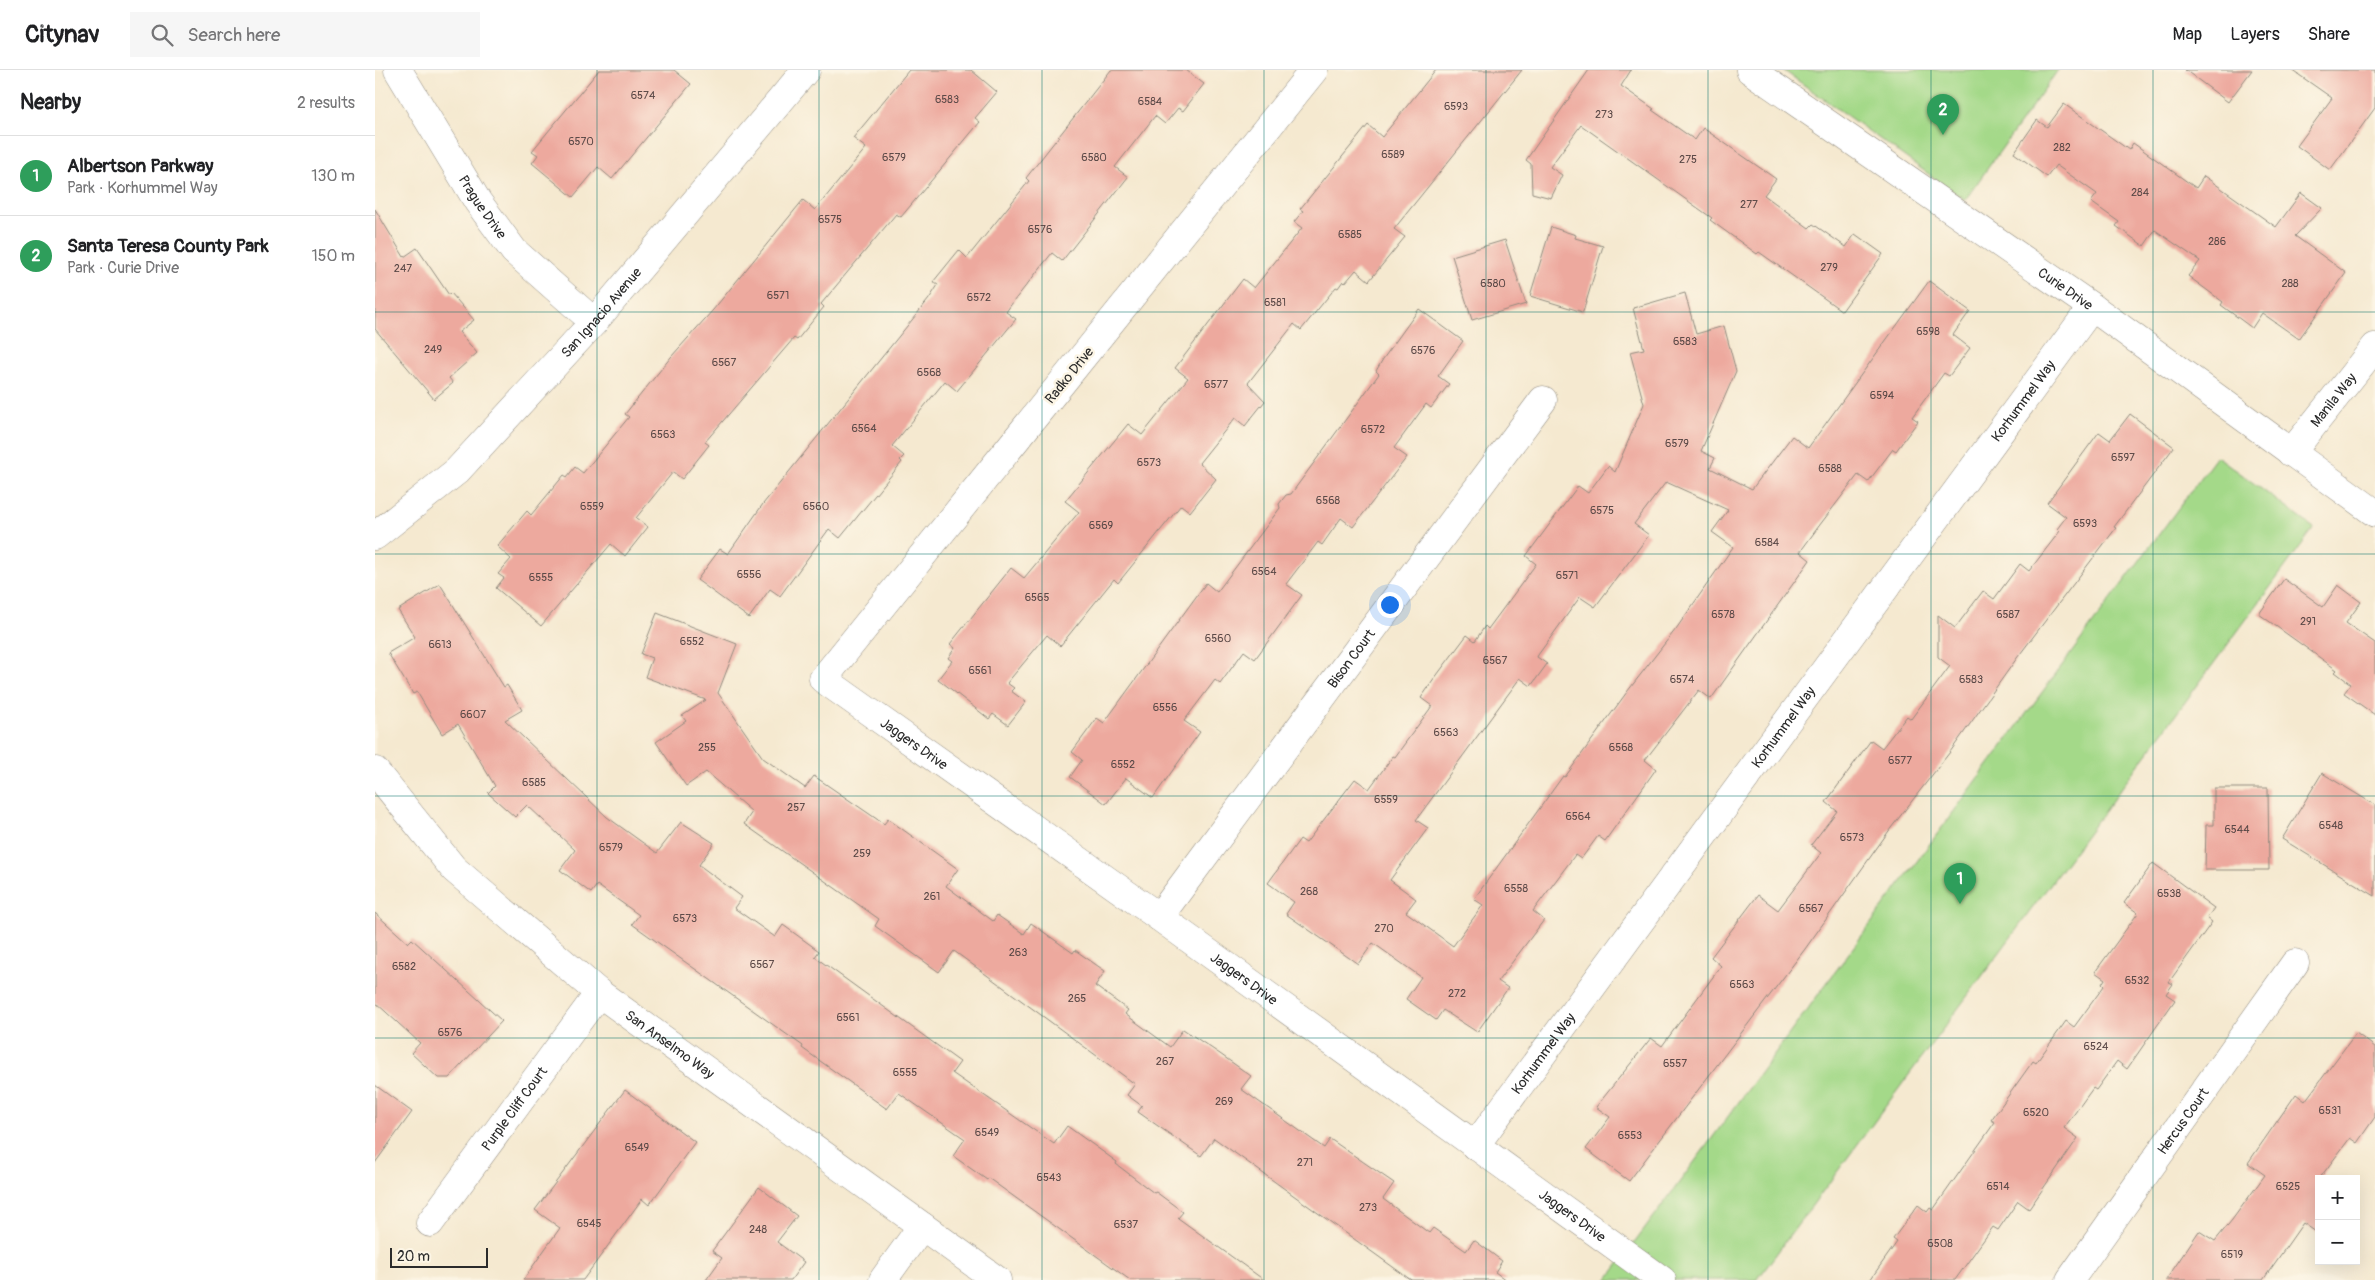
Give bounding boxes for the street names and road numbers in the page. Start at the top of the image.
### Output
street label: Prague Drive [455,172,510,242]
street label: San Ignacio Avenue [558,264,645,361]
street label: Curie Drive [2035,264,2096,314]
street label: Radko Drive [1041,344,1097,407]
street label: Korhummel Way [1988,357,2059,445]
street label: Manila Way [2307,370,2360,430]
street label: Bison Court [1324,626,1379,692]
street label: Korhummel Way [1748,683,1819,771]
street label: Jaggers Drive [877,714,951,774]
street label: Jaggers Drive [1207,949,1281,1009]
street label: San Anselmo Way [622,1007,718,1082]
street label: Korhummel Way [1508,1010,1579,1098]
street label: Purple Cliff Court [478,1063,551,1154]
street label: Hercus Court [2154,1084,2213,1158]
street label: Jaggers Drive [1535,1186,1609,1246]

